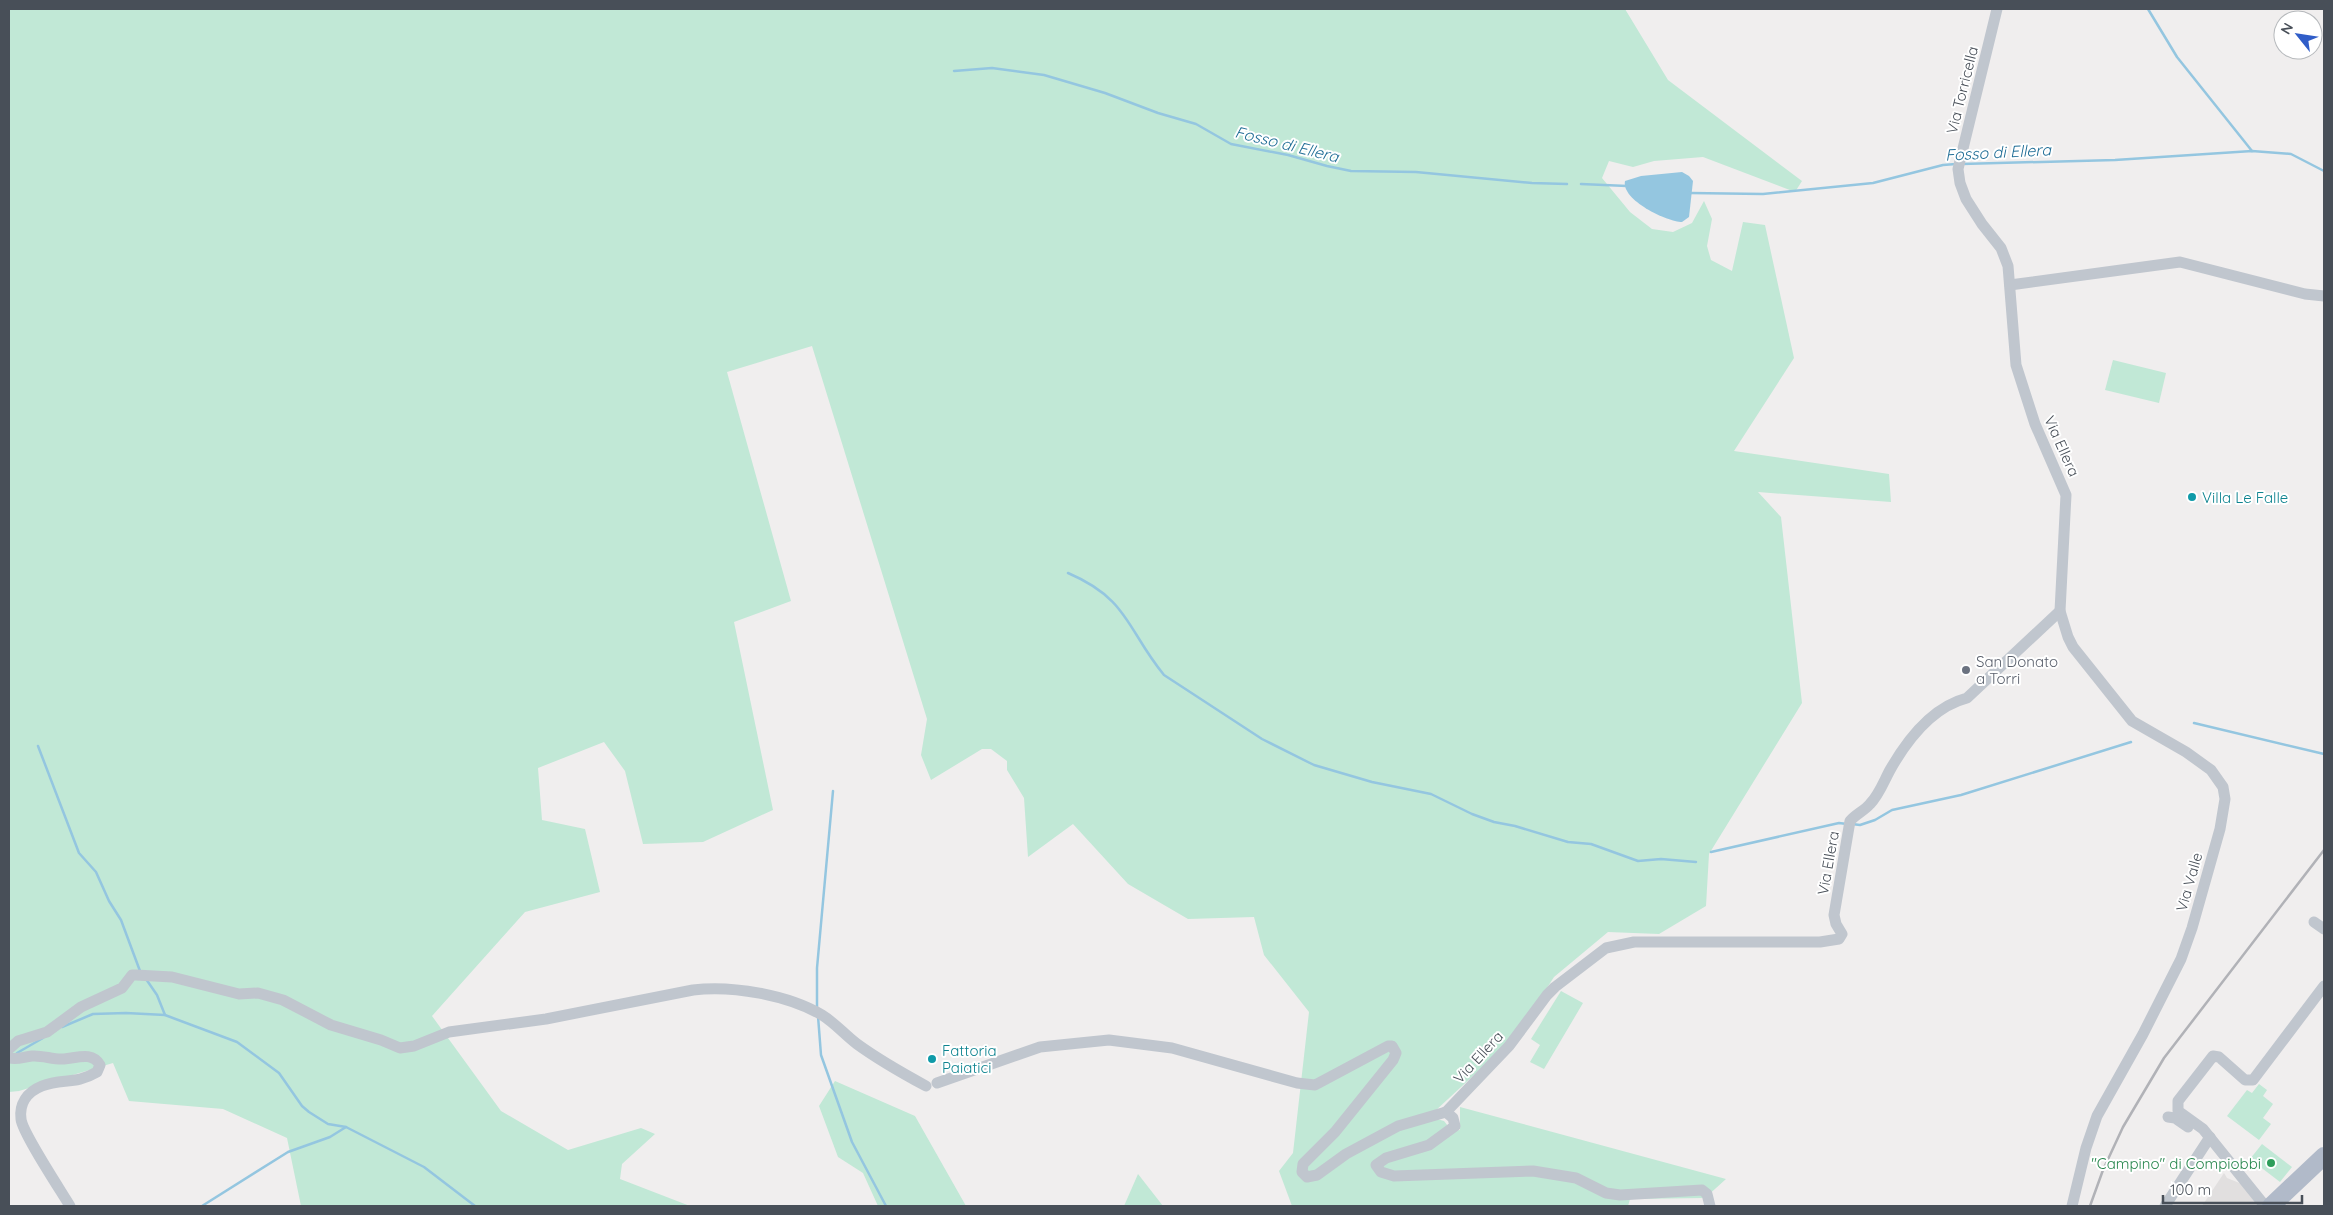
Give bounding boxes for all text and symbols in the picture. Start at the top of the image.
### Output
north arrow [2273,10,2323,60]
text: N [2276,20,2297,37]
street label: Via Torricella [1942,44,1982,136]
water label: Fosso di Ellera [1233,121,1342,167]
water label: Fosso di Ellera [1945,139,2053,165]
street label: Via Ellera [2040,413,2084,479]
place label: Villa Le Falle [2202,488,2288,507]
marker: Villa Le Falle [2186,491,2198,503]
place label: San Donato a Torri [1976,652,2058,688]
marker: San Donato a Torri [1960,664,1972,676]
street label: Via Ellera [1813,829,1843,897]
street label: Via Valle [2172,850,2206,914]
street label: Via Ellera [1449,1027,1507,1087]
place label: Fattoria Paiatici [942,1041,997,1077]
marker: Fattoria Paiatici [926,1053,938,1065]
place label: "Campino" di Compiobbi [2091,1154,2261,1173]
marker: "Campino" di Compiobbi [2265,1157,2277,1169]
scale bar [2163,1172,2302,1204]
text: 100 m [2170,1180,2211,1199]

